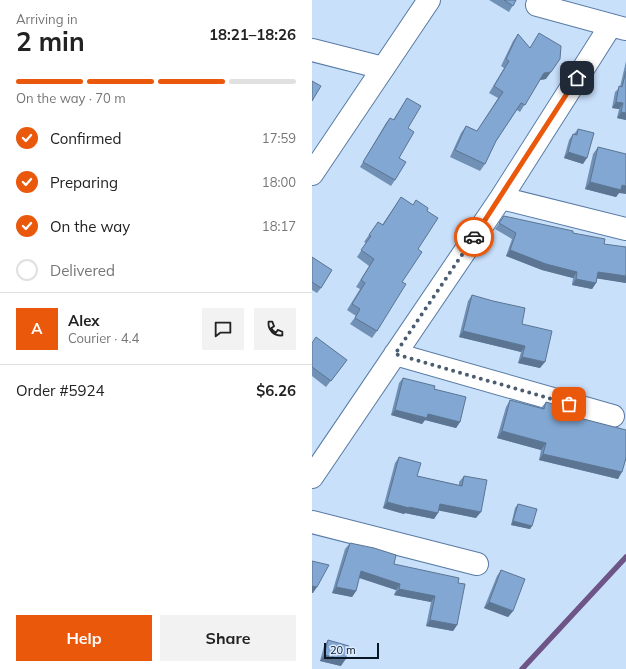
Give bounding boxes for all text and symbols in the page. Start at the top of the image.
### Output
text: Arriving in [16,11,78,27]
text: 2 min [16,25,85,58]
text: 18:21–18:26 [209,25,296,44]
pin [560,61,594,95]
icon: home [566,67,588,89]
text: On the way · 70 m [16,90,126,106]
icon: check [16,127,38,149]
text: Confirmed [50,129,121,148]
text: 17:59 [262,130,296,146]
icon: check [16,171,38,193]
text: Preparing [50,173,118,192]
text: 18:00 [262,174,296,190]
icon: check [16,215,38,237]
text: On the way [50,217,130,236]
courier [454,217,494,257]
text: 18:17 [262,218,296,234]
icon: car [463,226,485,248]
text: Delivered [50,261,115,280]
button: chat [202,308,244,350]
button: phone [254,308,296,350]
text: Alex [68,311,100,330]
text: A [31,319,43,338]
text: Courier · 4.4 [68,330,139,346]
text: Order #5924 [16,381,104,400]
text: $6.26 [256,381,296,400]
pin [552,387,586,421]
icon: bag [558,393,580,415]
button: Help [16,615,152,661]
button: Share [160,615,296,661]
scale bar [324,641,379,660]
text: 20 m [330,643,356,657]

